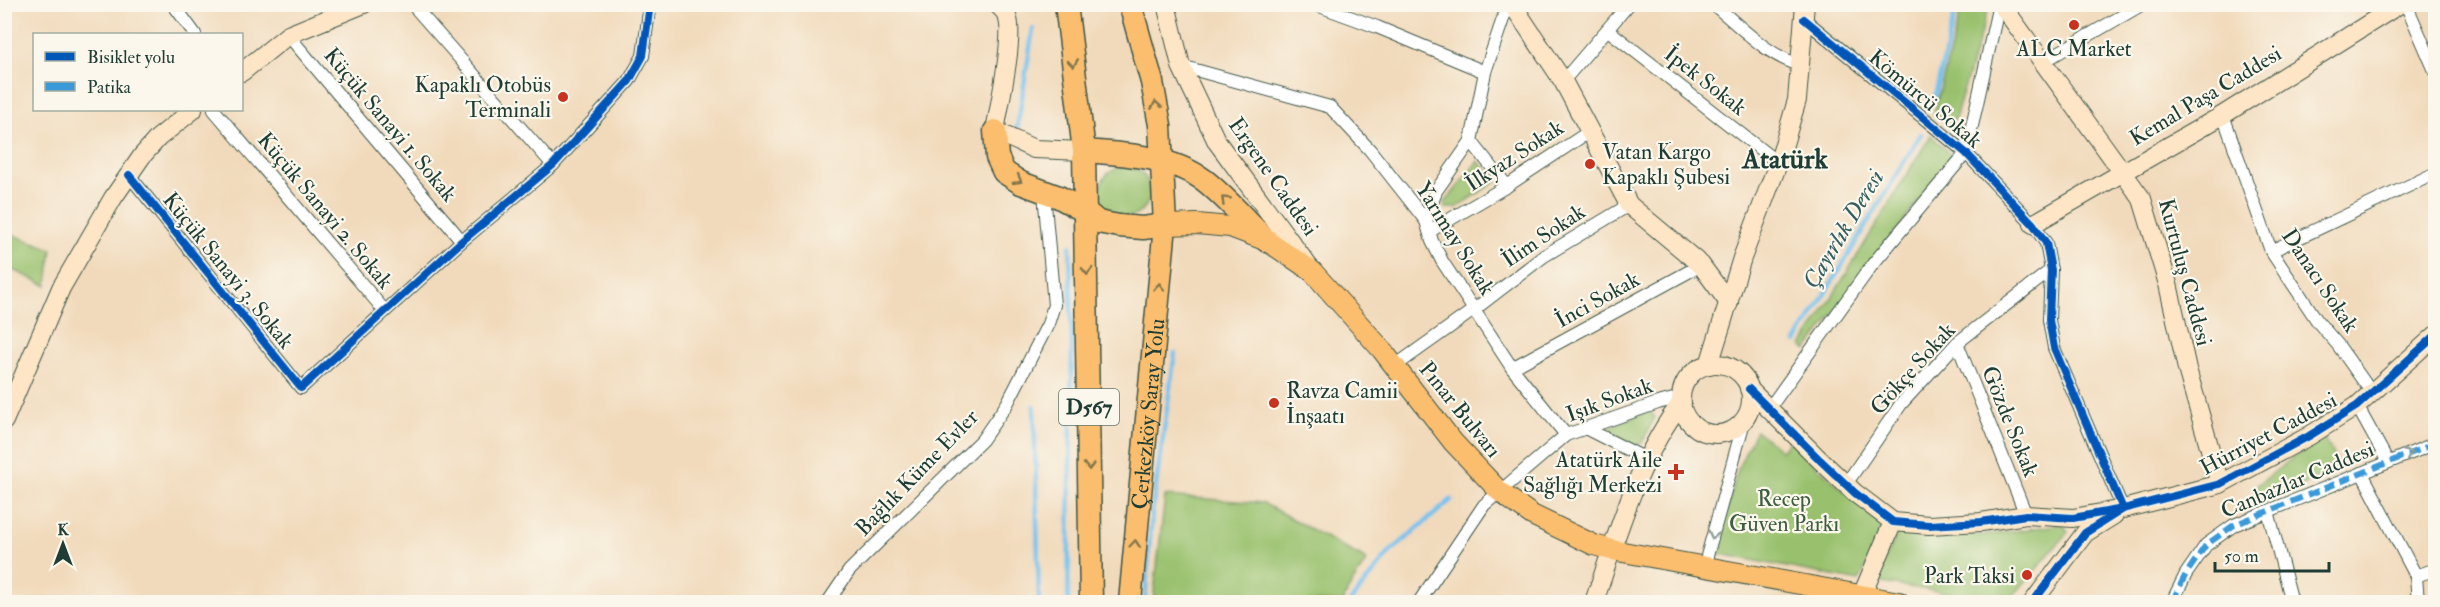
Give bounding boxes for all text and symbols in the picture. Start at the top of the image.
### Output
marker: ALC Market [2067,18,2081,32]
legend [33,33,243,111]
place label: ALC Market [2015,35,2132,63]
street label: Kemal Paşa Caddesi [2124,39,2287,152]
street label: İpek Sokak [1658,40,1753,123]
street label: Küçük Sanayi 1. Sokak [318,42,463,208]
street label: Kömürcü Sokak [1863,43,1988,155]
text: Bisiklet yolu [87,46,175,69]
one-way arrow [1067,58,1079,67]
place label: Kapaklı Otobüs Terminali [415,71,551,124]
text: Patika [87,76,132,99]
marker: Kapaklı Otobüs Terminali [556,90,570,104]
one-way arrow [1150,100,1163,110]
street label: Ergene Caddesi [1222,112,1324,241]
street label: İlkyaz Sokak [1460,113,1569,198]
street label: Küçük Sanayi 2. Sokak [251,127,399,295]
place label: Vatan Kargo Kapaklı Şubesi [1602,138,1730,192]
district label: Atatürk [1741,142,1828,177]
marker: Vatan Kargo Kapaklı Şubesi [1583,157,1597,171]
water label: Çayırlık Deresi [1796,164,1891,294]
one-way arrow [1012,173,1022,184]
street label: Yarımay Sokak [1409,176,1501,301]
street label: Küçük Sanayi 3. Sokak [156,187,300,355]
street label: Kurtuluş Caddesi [2152,195,2218,349]
one-way arrow [1221,196,1231,207]
street label: İlim Sokak [1496,197,1591,274]
street label: Danacı Sokak [2275,223,2365,338]
street label: İnci Sokak [1550,265,1645,334]
one-way arrow [1081,266,1093,275]
one-way arrow [1152,283,1165,292]
street label: Gökçe Sokak [1864,316,1962,421]
street label: Çerkezköy Saray Yolu [1126,317,1171,511]
street label: Pınar Bulvarı [1413,356,1508,464]
street label: Gözde Sokak [1975,362,2045,481]
street label: Işık Sokak [1562,371,1657,429]
place label: Ravza Camii İnşaatı [1286,377,1398,430]
street label: Hürriyet Caddesi [2195,386,2342,482]
road number: D567 [1059,389,1119,425]
marker: Ravza Camii İnşaatı [1267,396,1281,410]
street label: Bağlık Küme Evler [849,403,985,542]
street label: Canbazlar Caddesi [2217,435,2378,525]
place label: Atatürk Aile Sağlığı Merkezi [1523,446,1662,499]
one-way arrow [2402,449,2413,461]
one-way arrow [1083,461,1095,470]
marker: Atatürk Aile Sağlığı Merkezi [1667,463,1685,481]
park label: Recep Güven Parkı [1729,485,1839,538]
north arrow [33,514,93,574]
text: K [57,520,69,540]
one-way arrow [1708,530,1721,540]
scale bar [2215,535,2329,573]
one-way arrow [1128,540,1141,549]
text: 50 m [2224,545,2259,568]
place label: Park Taksi [1924,562,2015,590]
marker: Park Taksi [2020,568,2034,582]

